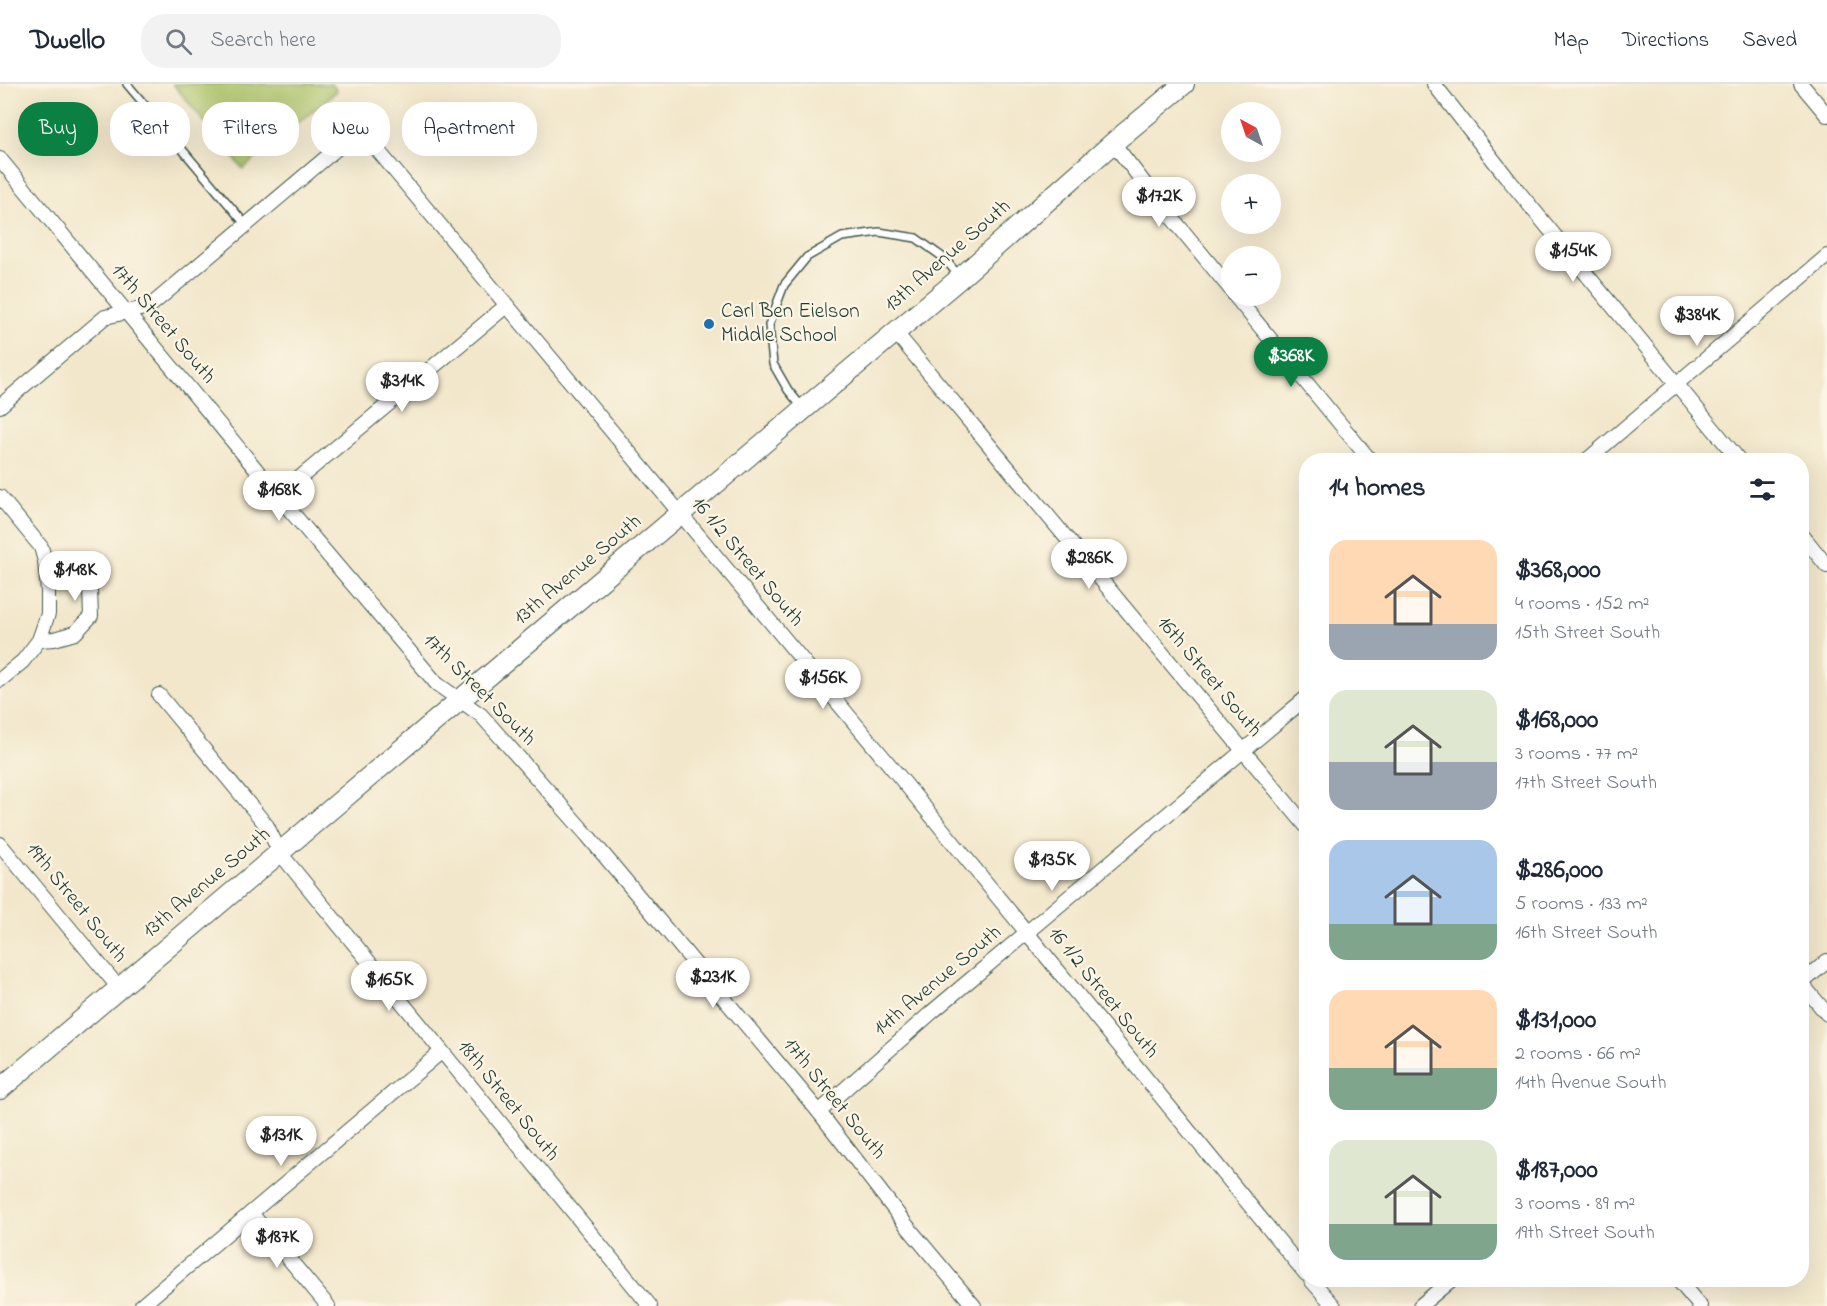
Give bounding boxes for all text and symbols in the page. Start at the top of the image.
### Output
search box [141,14,561,68]
text: Dwello [30,21,105,62]
icon: search [162,25,195,58]
text: Search here [210,25,316,57]
text: Map [1553,26,1589,56]
text: Directions [1622,26,1709,56]
text: Saved [1742,26,1797,56]
chip: Buy [18,102,98,156]
chip: Rent [110,102,190,156]
chip: Filters [202,102,299,156]
chip: New [311,102,390,156]
chip: Apartment [402,102,537,156]
north arrow [1221,102,1281,162]
map controls [1221,102,1281,306]
button: + [1221,174,1281,234]
pin: $172K [1117,177,1201,228]
text: $172K [1136,182,1182,211]
street label: 13th Avenue South [878,193,1018,319]
pin: $154K [1531,232,1615,283]
text: $154K [1549,237,1597,266]
button: − [1221,246,1281,306]
street label: 17th Street South [104,257,222,391]
pin: $384K [1655,296,1739,347]
place label: Carl Ben Eielson Middle School [721,297,860,351]
text: $384K [1674,301,1720,330]
marker: Carl Ben Eielson Middle School [702,317,716,331]
pin: $368K [1249,337,1333,388]
text: $368K [1268,342,1314,371]
pin: $314K [360,362,444,413]
text: $314K [380,367,424,396]
text: 14 homes [1329,470,1425,508]
pin: $168K [237,471,321,522]
icon: filters [1746,473,1779,506]
text: $168K [257,476,301,505]
street label: 16 1/2 Street South [684,490,810,634]
street label: 13th Avenue South [507,507,649,633]
pin: $286K [1047,539,1131,590]
text: $286K [1065,544,1113,573]
pin: $148K [33,551,117,602]
text: $368,000 [1515,552,1601,590]
text: $148K [53,556,97,585]
icon: home [1377,564,1449,636]
text: 4 rooms · 152 m² [1515,590,1649,619]
street label: 16th Street South [1149,610,1269,744]
text: 15th Street South [1515,619,1660,648]
street label: 17th Street South [416,627,542,753]
pin: $156K [781,659,865,710]
text: $156K [799,664,847,693]
text: $168,000 [1515,702,1598,740]
icon: home [1377,714,1449,786]
text: 3 rooms · 77 m² [1515,740,1638,769]
text: 17th Street South [1515,769,1657,798]
street label: 13th Avenue South [136,820,278,946]
street label: 19th Street South [18,837,134,969]
pin: $135K [1010,841,1094,892]
text: $135K [1028,846,1076,875]
text: $286,000 [1515,852,1603,890]
icon: home [1377,864,1449,936]
text: 5 rooms · 133 m² [1515,890,1648,919]
street label: 14th Avenue South [867,918,1009,1044]
text: 16th Street South [1515,919,1658,948]
street label: 16 1/2 Street South [1040,921,1166,1065]
pin: $231K [671,958,755,1009]
pin: $165K [347,961,431,1012]
text: $231K [690,963,736,992]
text: $165K [365,966,413,995]
text: $131,000 [1515,1002,1596,1040]
icon: home [1377,1014,1449,1086]
street label: 17th Street South [775,1032,893,1166]
street label: 18th Street South [450,1034,566,1168]
text: 2 rooms · 66 m² [1515,1040,1641,1069]
text: 14th Avenue South [1515,1069,1666,1098]
pin: $131K [239,1116,323,1167]
text: $131K [260,1121,302,1150]
text: $187,000 [1515,1152,1598,1190]
icon: home [1377,1164,1449,1236]
text: 3 rooms · 89 m² [1515,1190,1635,1219]
pin: $187K [235,1218,319,1269]
text: 19th Street South [1515,1219,1655,1248]
text: $187K [255,1223,299,1252]

